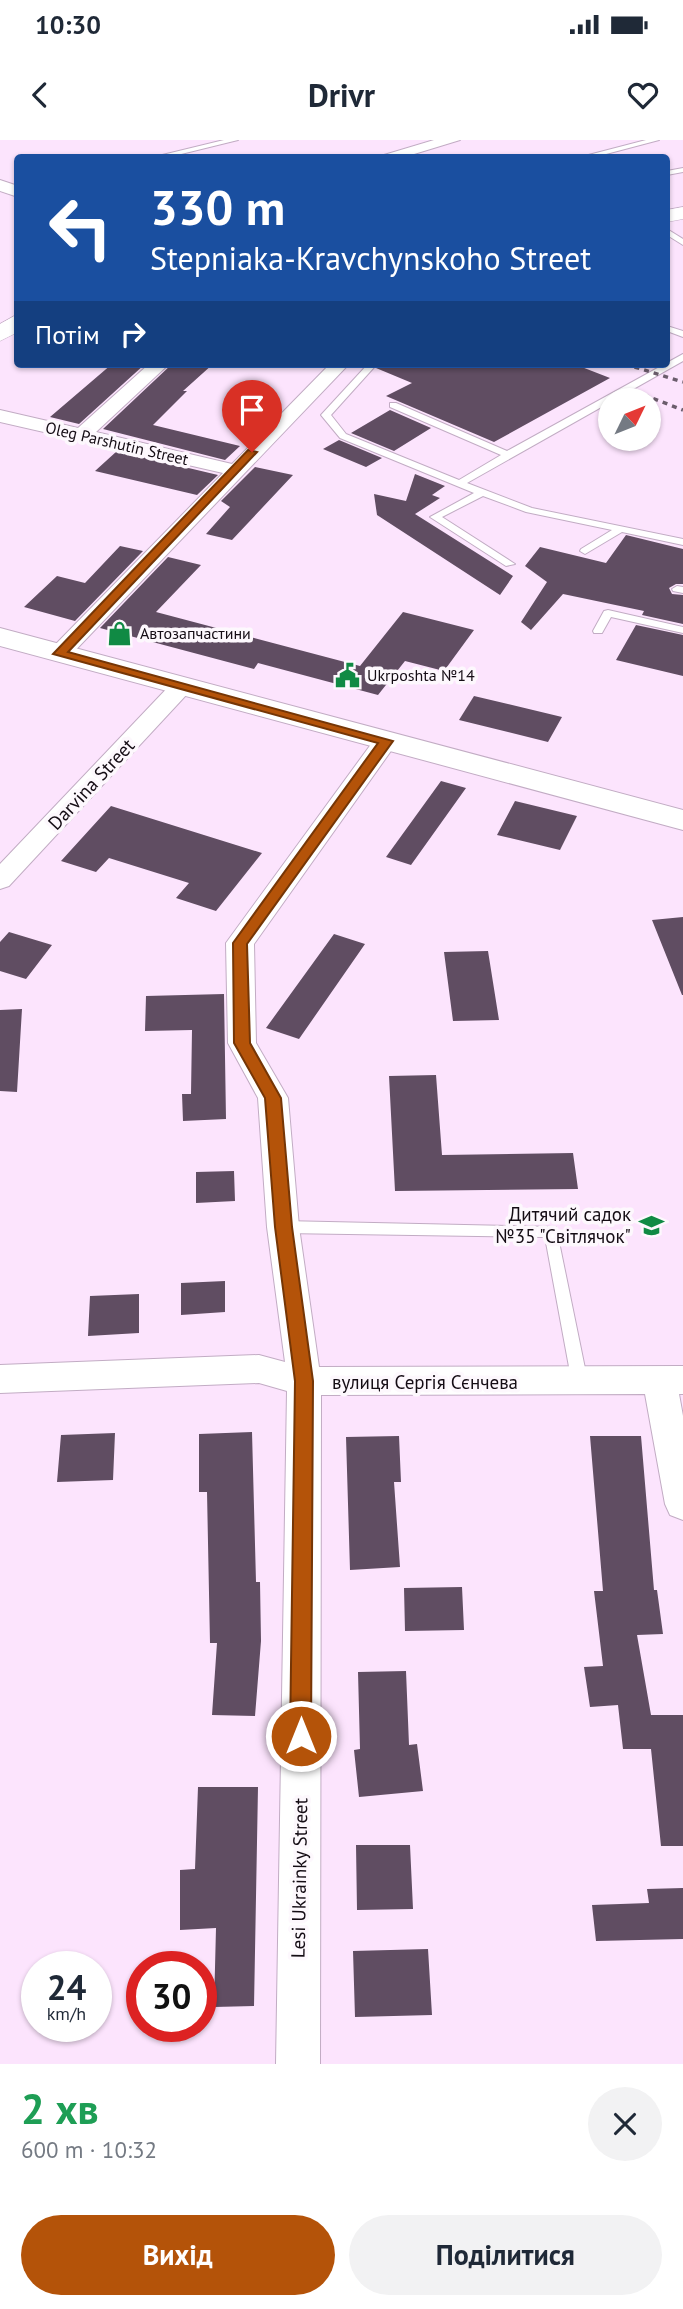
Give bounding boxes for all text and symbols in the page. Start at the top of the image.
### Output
text: 10:30 [35,8,101,41]
text: Drivr [308,74,375,116]
icon: back [21,76,59,114]
icon: heart [624,76,662,114]
text: 330 m [150,175,285,239]
icon: left [35,182,126,273]
text: Stepniaka-Kravchynskoho Street [150,237,591,279]
icon: right [114,315,152,353]
text: Потім [35,318,100,351]
pin [222,380,282,452]
north arrow [598,388,662,452]
map controls [598,388,661,451]
icon: arrive [233,391,271,429]
street label: Oleg Parshutin Street [44,417,191,469]
shop icon: Автозапчастини [106,619,134,647]
place label: Автозапчастини [140,623,251,643]
public building icon: Ukrposhta №14 [333,661,361,689]
place label: Ukrposhta №14 [367,665,475,685]
street label: Darvina Street [43,733,140,835]
place label: Дитячий садок №35 "Світлячок" [495,1202,631,1248]
school or university icon: Дитячий садок №35 "Світлячок" [637,1211,665,1239]
street label: вулиця Сергія Сєнчева [332,1370,518,1394]
position arrow [264,1699,338,1773]
street label: Lesi Ukrainky Street [286,1797,312,1958]
speed limit sign: 30 [126,1951,217,2042]
text: 24 [47,1964,86,2010]
text: km/h [47,2002,86,2025]
text: 2 хв [21,2081,99,2136]
button: close [588,2087,662,2161]
text: 600 m · 10:32 [21,2135,157,2164]
button: Вихід [21,2215,335,2295]
button: Поділитися [349,2215,662,2295]

